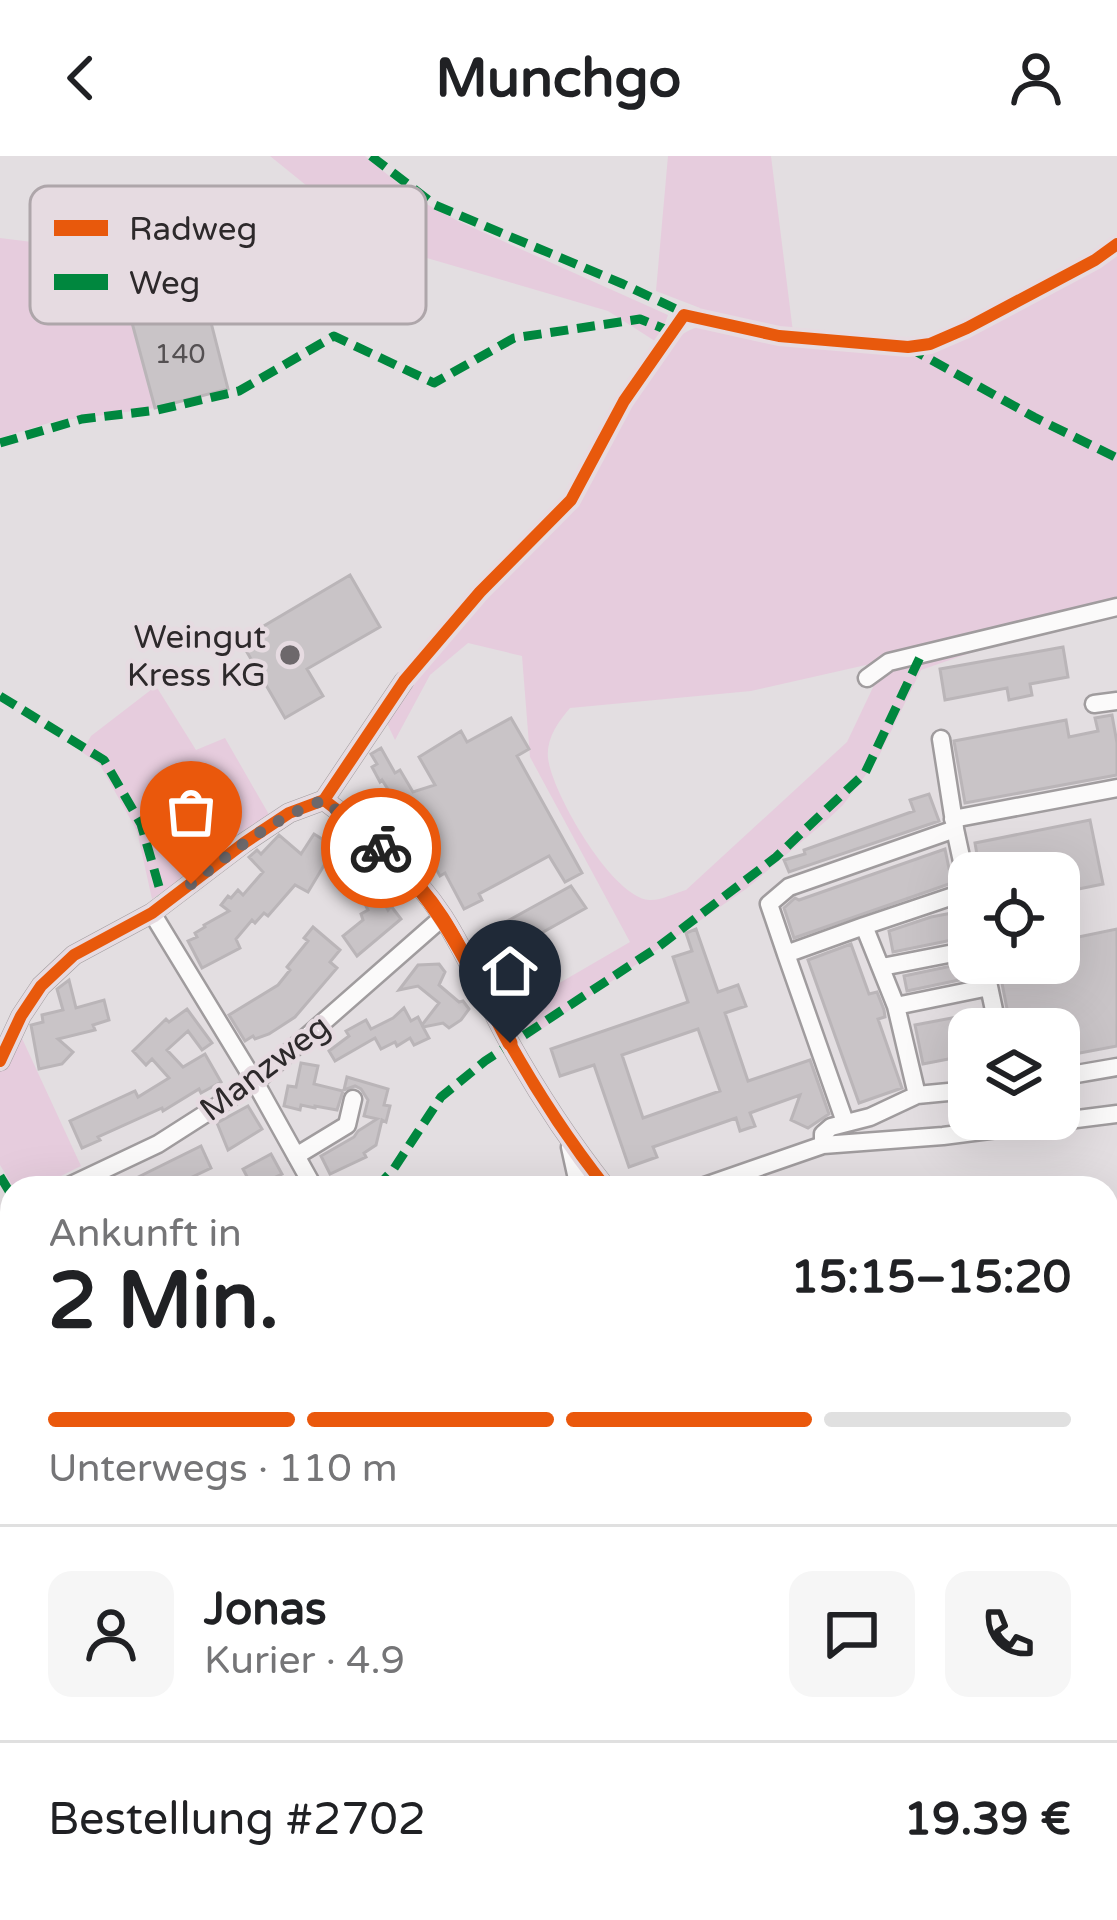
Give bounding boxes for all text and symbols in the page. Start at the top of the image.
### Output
icon: back [48,45,114,111]
icon: person [1003,45,1069,111]
text: Munchgo [436,46,681,111]
legend [30,186,426,324]
text: Radweg [129,210,257,249]
text: Weg [129,264,200,303]
house number: 140 [155,338,205,371]
place label: Weingut Kress KG [127,618,266,695]
marker: Weingut Kress KG [277,642,303,668]
pin [140,761,242,884]
icon: bag [158,779,224,845]
courier [321,788,441,908]
icon: bike [348,815,414,881]
map controls [948,852,1080,1140]
button: locate [948,852,1080,984]
pin [459,920,561,1043]
icon: home [477,938,543,1004]
street label: Manzweg [192,1007,337,1130]
button: layers [948,1008,1080,1140]
text: Ankunft in [48,1210,242,1257]
text: 15:15–15:20 [791,1251,1071,1305]
text: 2 Min. [48,1255,279,1349]
text: Unterwegs · 110 m [48,1445,398,1492]
button: person [48,1571,174,1697]
button: chat [789,1571,915,1697]
button: phone [945,1571,1071,1697]
text: Jonas [204,1583,327,1637]
text: Kurier · 4.9 [204,1637,405,1684]
text: Bestellung #2702 [48,1793,426,1847]
text: 19.39 € [904,1793,1071,1847]

